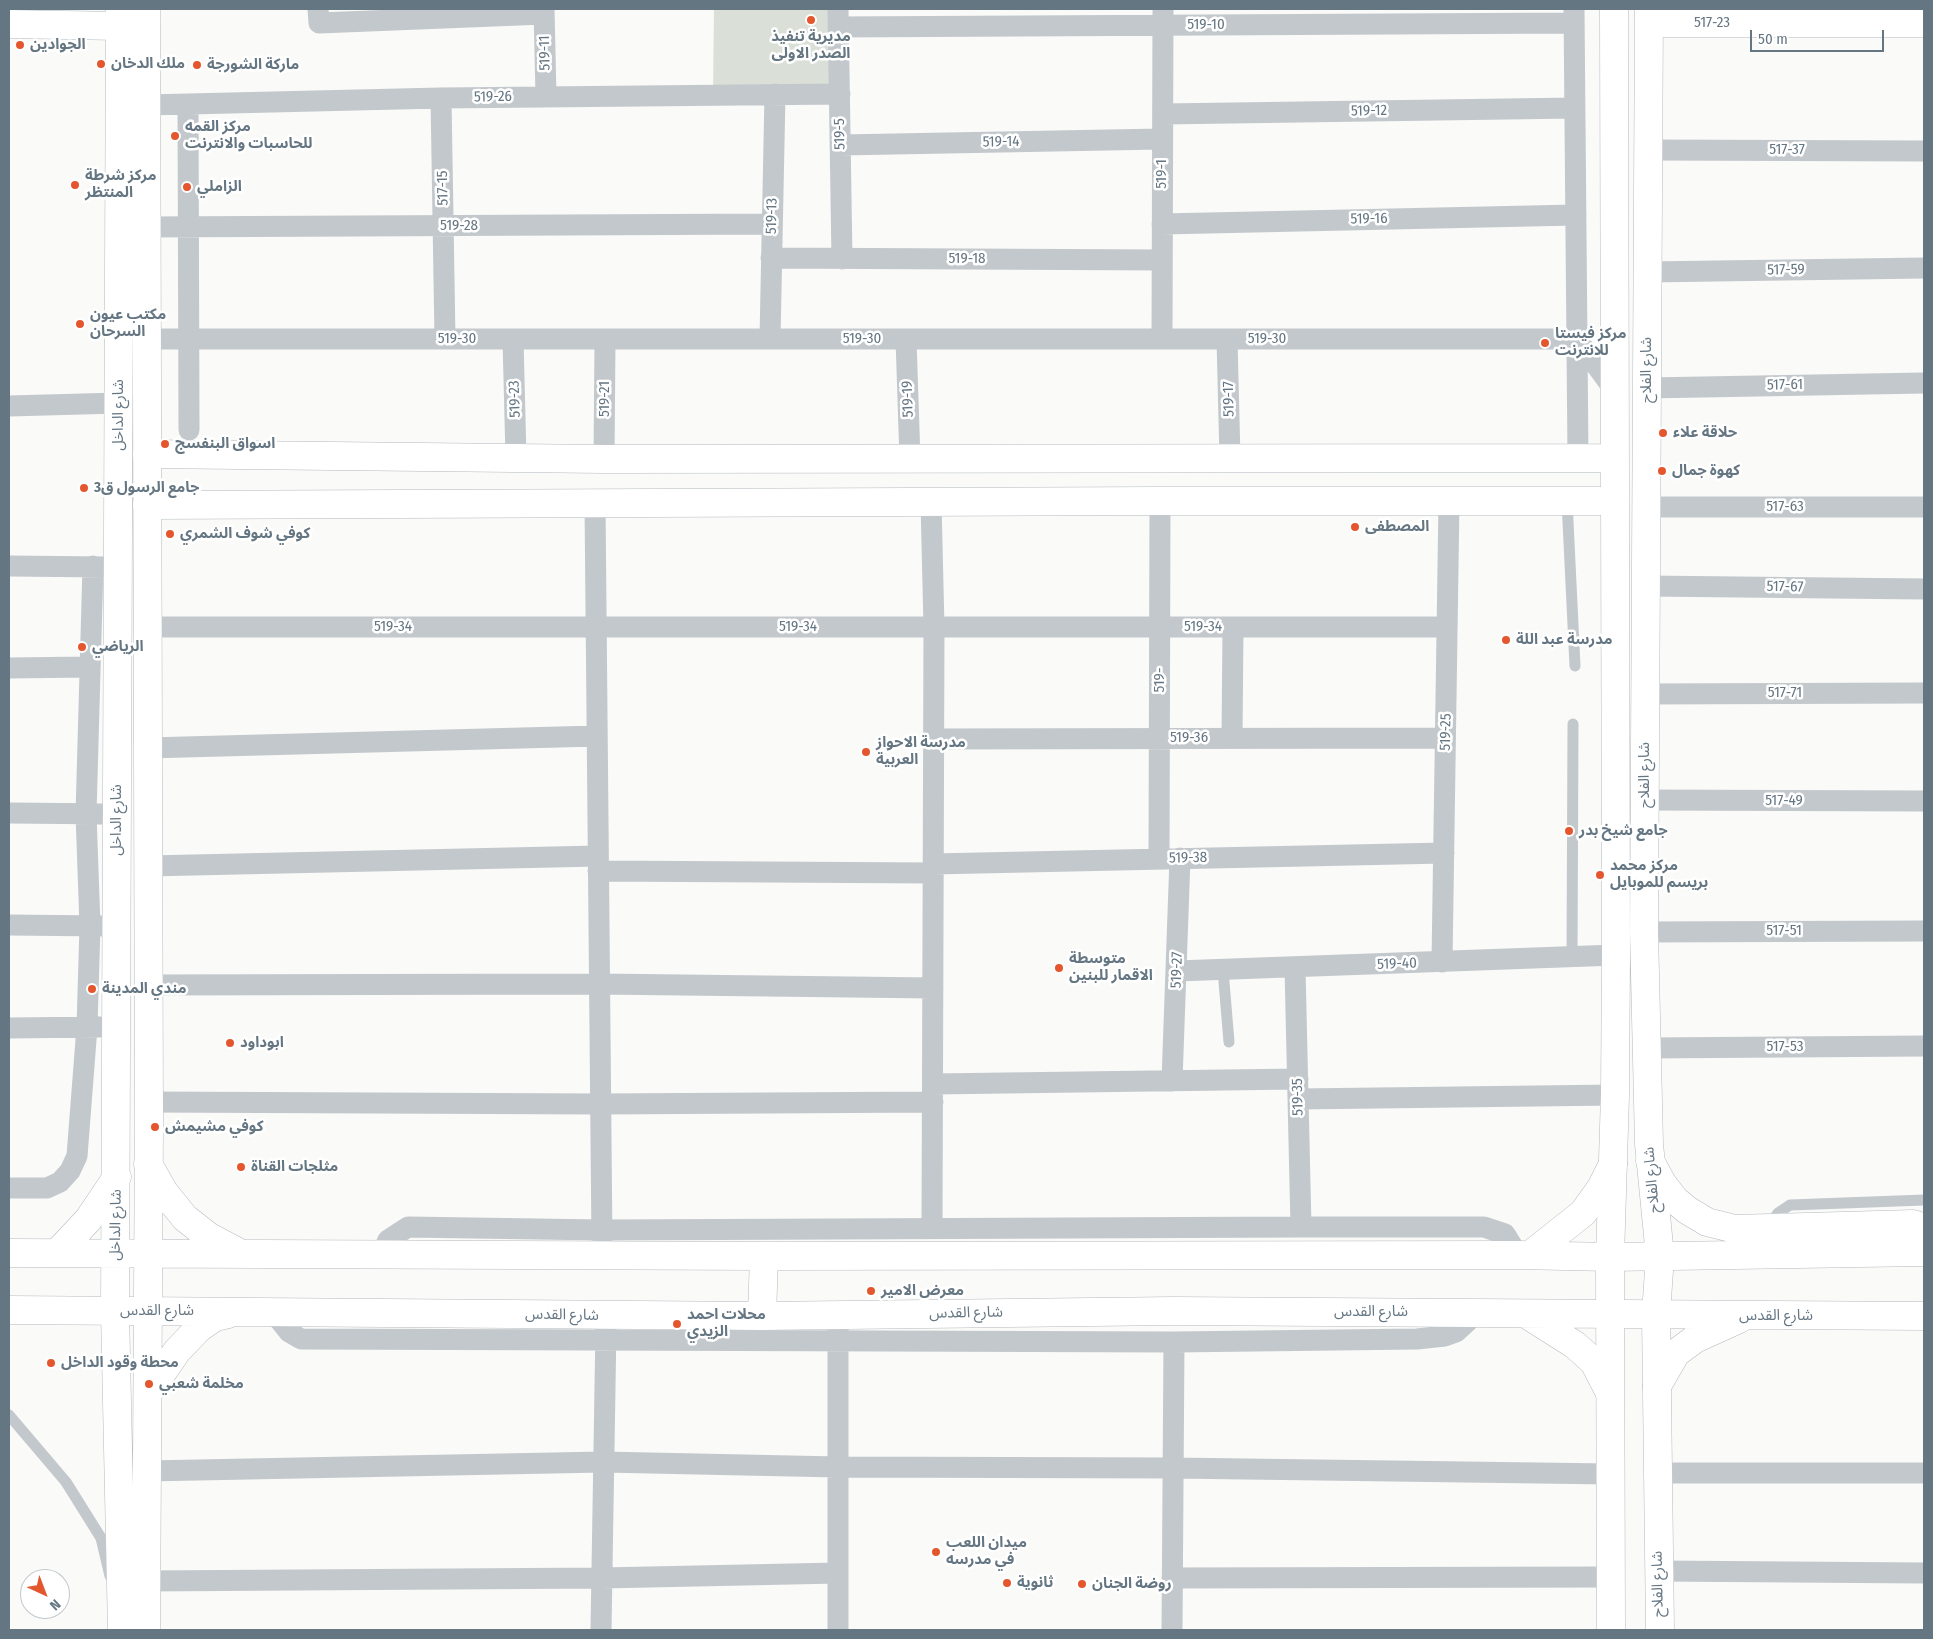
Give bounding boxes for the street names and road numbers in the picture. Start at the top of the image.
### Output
street label: 517-23 [1694,14,1730,32]
street label: 519-10 [1187,16,1225,34]
street label: 519-11 [536,35,554,71]
street label: 519-26 [474,88,512,106]
street label: 519-12 [1351,102,1387,120]
street label: 519-5 [831,118,849,150]
street label: 519-14 [982,133,1020,151]
street label: 517-37 [1769,141,1805,159]
street label: 519-1 [1153,159,1171,189]
street label: 517-15 [434,170,452,206]
street label: 519-13 [763,198,781,234]
street label: 519-16 [1350,210,1388,228]
street label: 519-28 [440,217,478,235]
street label: 519-18 [948,250,986,268]
street label: 517-59 [1767,261,1805,279]
street label: 519-30 [438,330,476,348]
street label: 519-30 [843,330,881,348]
street label: 519-30 [1248,330,1286,348]
street label: شارع الفلاح [1638,337,1656,403]
street label: 517-61 [1767,376,1803,394]
street label: شارع الداخل [110,379,128,451]
street label: 519-23 [505,380,525,418]
street label: 519-19 [898,380,918,418]
street label: 519-21 [596,381,614,417]
street label: 519-17 [1220,381,1238,417]
street label: 517-63 [1766,498,1804,516]
street label: 517-67 [1766,578,1804,596]
street label: 519-34 [374,618,412,636]
street label: 519-34 [779,618,817,636]
street label: 519-34 [1184,618,1222,636]
street label: 519- [1151,668,1169,692]
street label: 517-71 [1768,684,1802,702]
street label: 519-25 [1437,713,1455,751]
street label: 519-36 [1170,729,1208,747]
street label: شارع الفلاح [1636,742,1654,808]
street label: شارع الداخل [108,784,126,856]
street label: 517-49 [1765,792,1803,810]
street label: 519-38 [1169,849,1207,867]
street label: 517-51 [1766,922,1802,940]
street label: 519-27 [1167,951,1187,989]
street label: 519-40 [1377,954,1417,974]
street label: 517-53 [1766,1038,1804,1056]
street label: 519-35 [1289,1078,1307,1116]
street label: شارع الفلاح [1640,1146,1664,1214]
street label: شارع الداخل [106,1189,126,1261]
street label: شارع القدس [120,1302,194,1320]
street label: شارع القدس [929,1303,1003,1323]
street label: شارع القدس [1334,1303,1408,1321]
street label: شارع القدس [525,1305,599,1325]
street label: شارع القدس [1739,1307,1813,1325]
street label: شارع الفلاح [1648,1551,1668,1617]

